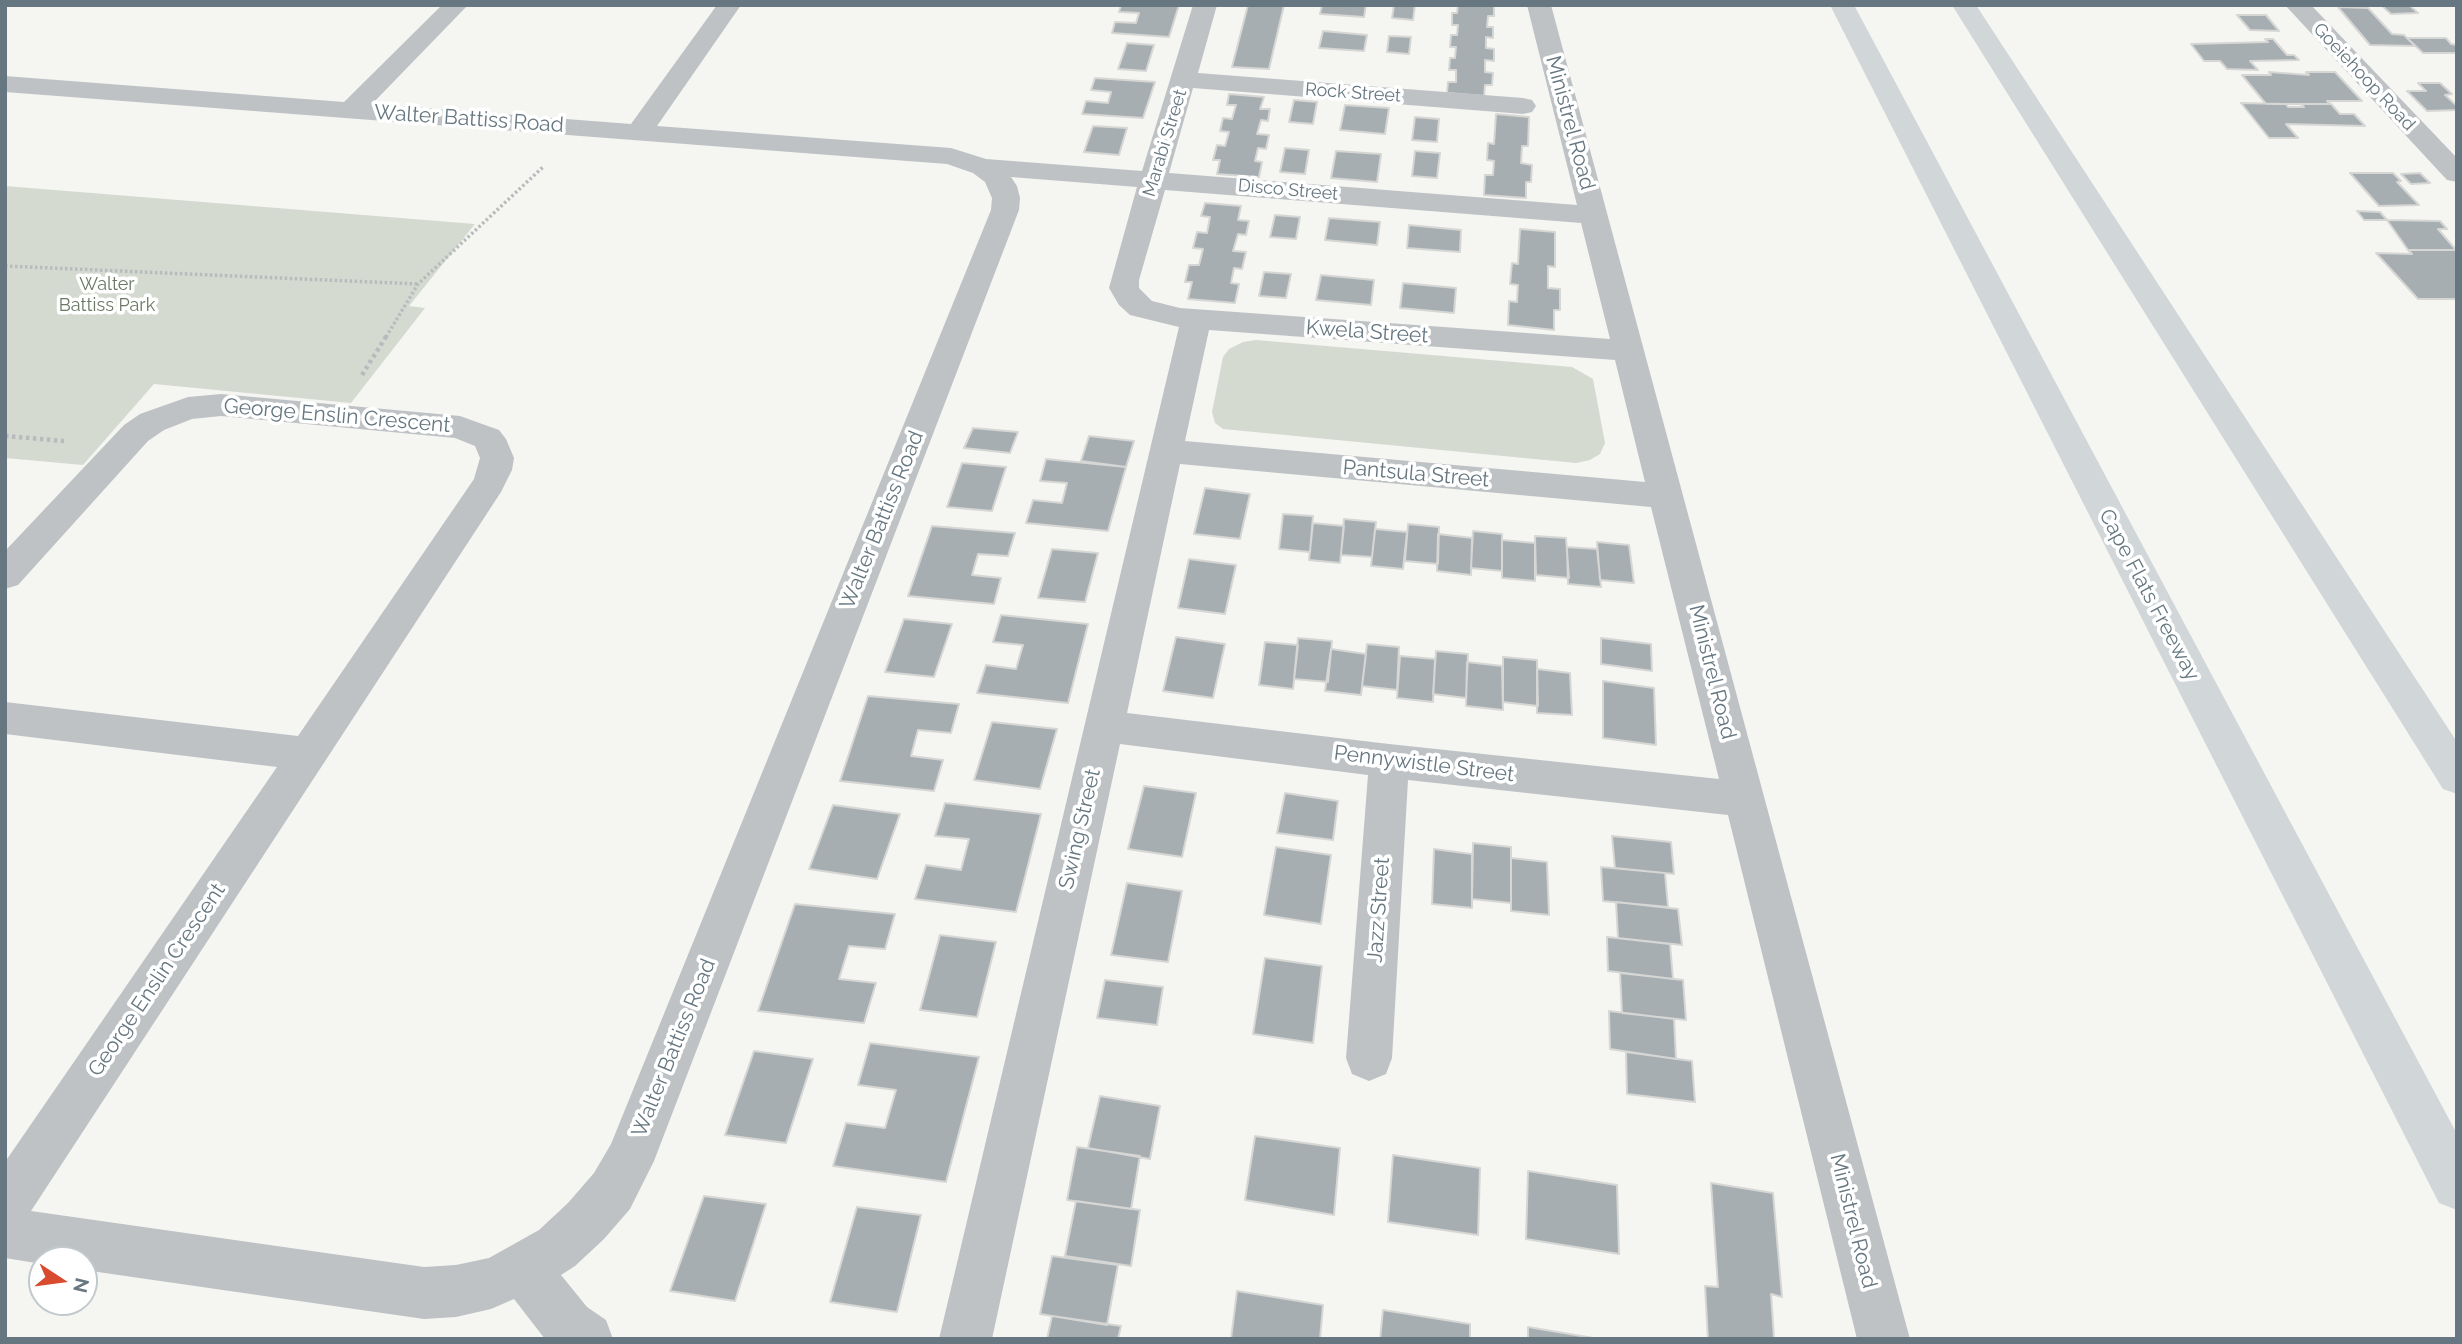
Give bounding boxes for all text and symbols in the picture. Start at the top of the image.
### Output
street label: Goeiehoop Road [2309,19,2419,135]
street label: Ministrel Road [1540,53,1600,193]
street label: Rock Street [1304,79,1402,107]
street label: Marabi Street [1138,87,1192,199]
street label: Walter Battiss Road [373,100,565,138]
street label: Disco Street [1237,175,1339,205]
park label: Walter Battiss Park [59,274,155,316]
street label: Kwela Street [1305,315,1429,349]
street label: George Enslin Crescent [223,394,451,438]
street label: Walter Battiss Road [835,427,929,613]
street label: Pantsula Street [1342,455,1490,493]
street label: Cape Flats Freeway [2093,505,2205,685]
street label: Ministrel Road [1683,602,1741,742]
street label: Pennywistle Street [1333,740,1515,788]
street label: Swing Street [1054,766,1106,892]
street label: Jazz Street [1363,856,1395,964]
street label: George Enslin Crescent [83,879,231,1081]
street label: Walter Battiss Road [627,955,721,1141]
street label: Ministrel Road [1824,1151,1882,1291]
north arrow [28,1246,98,1316]
text: N [69,1276,94,1295]

